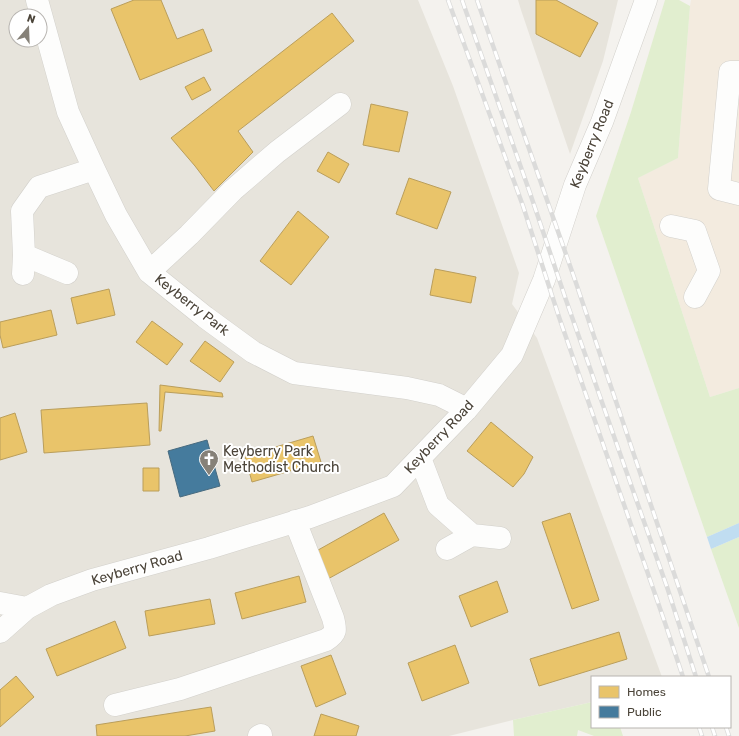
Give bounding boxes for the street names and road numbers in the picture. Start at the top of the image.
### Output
street label: Keyberry Road [566,97,618,191]
street label: Keyberry Park [151,271,233,340]
street label: Keyberry Road [401,397,477,477]
street label: Keyberry Road [89,547,185,589]

